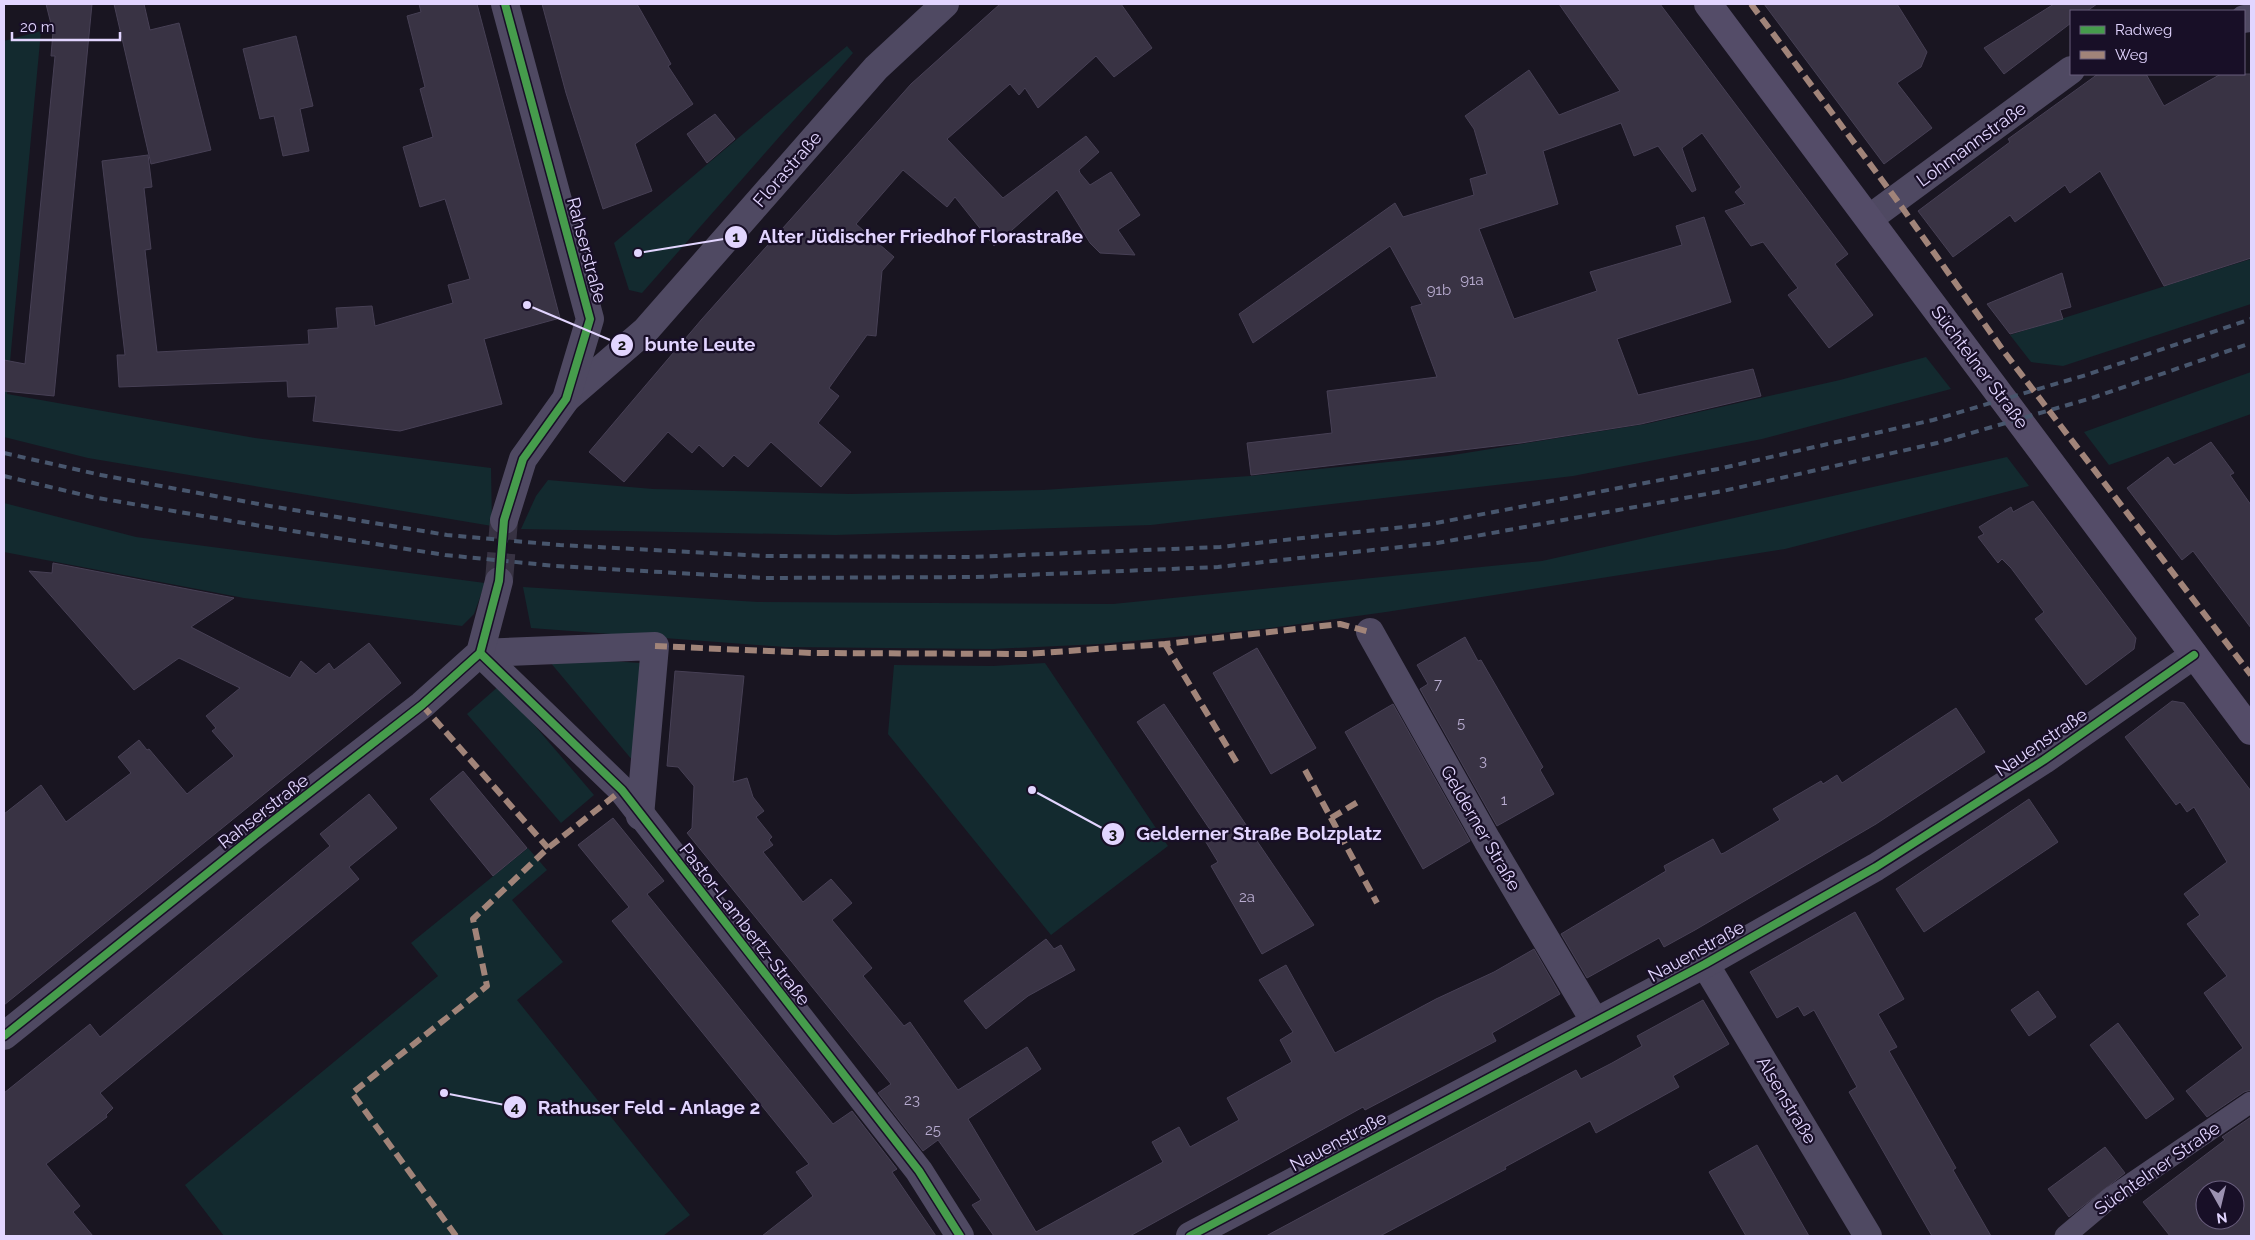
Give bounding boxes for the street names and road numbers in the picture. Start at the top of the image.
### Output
street label: Lohmannstraße [1912,97,2030,191]
street label: Florastraße [748,126,826,211]
street label: Rahserstraße [563,195,611,306]
street label: Süchtelner Straße [1927,302,2033,433]
street label: Nauenstraße [1991,703,2091,781]
street label: Gelderner Straße [1437,762,1526,895]
street label: Rahserstraße [214,769,313,853]
street label: Pastor-Lambertz-Straße [675,839,815,1010]
street label: Nauenstraße [1644,916,1748,986]
street label: Alsenstraße [1753,1053,1821,1148]
street label: Nauenstraße [1286,1106,1390,1175]
street label: Süchtelner Straße [2090,1117,2224,1219]

